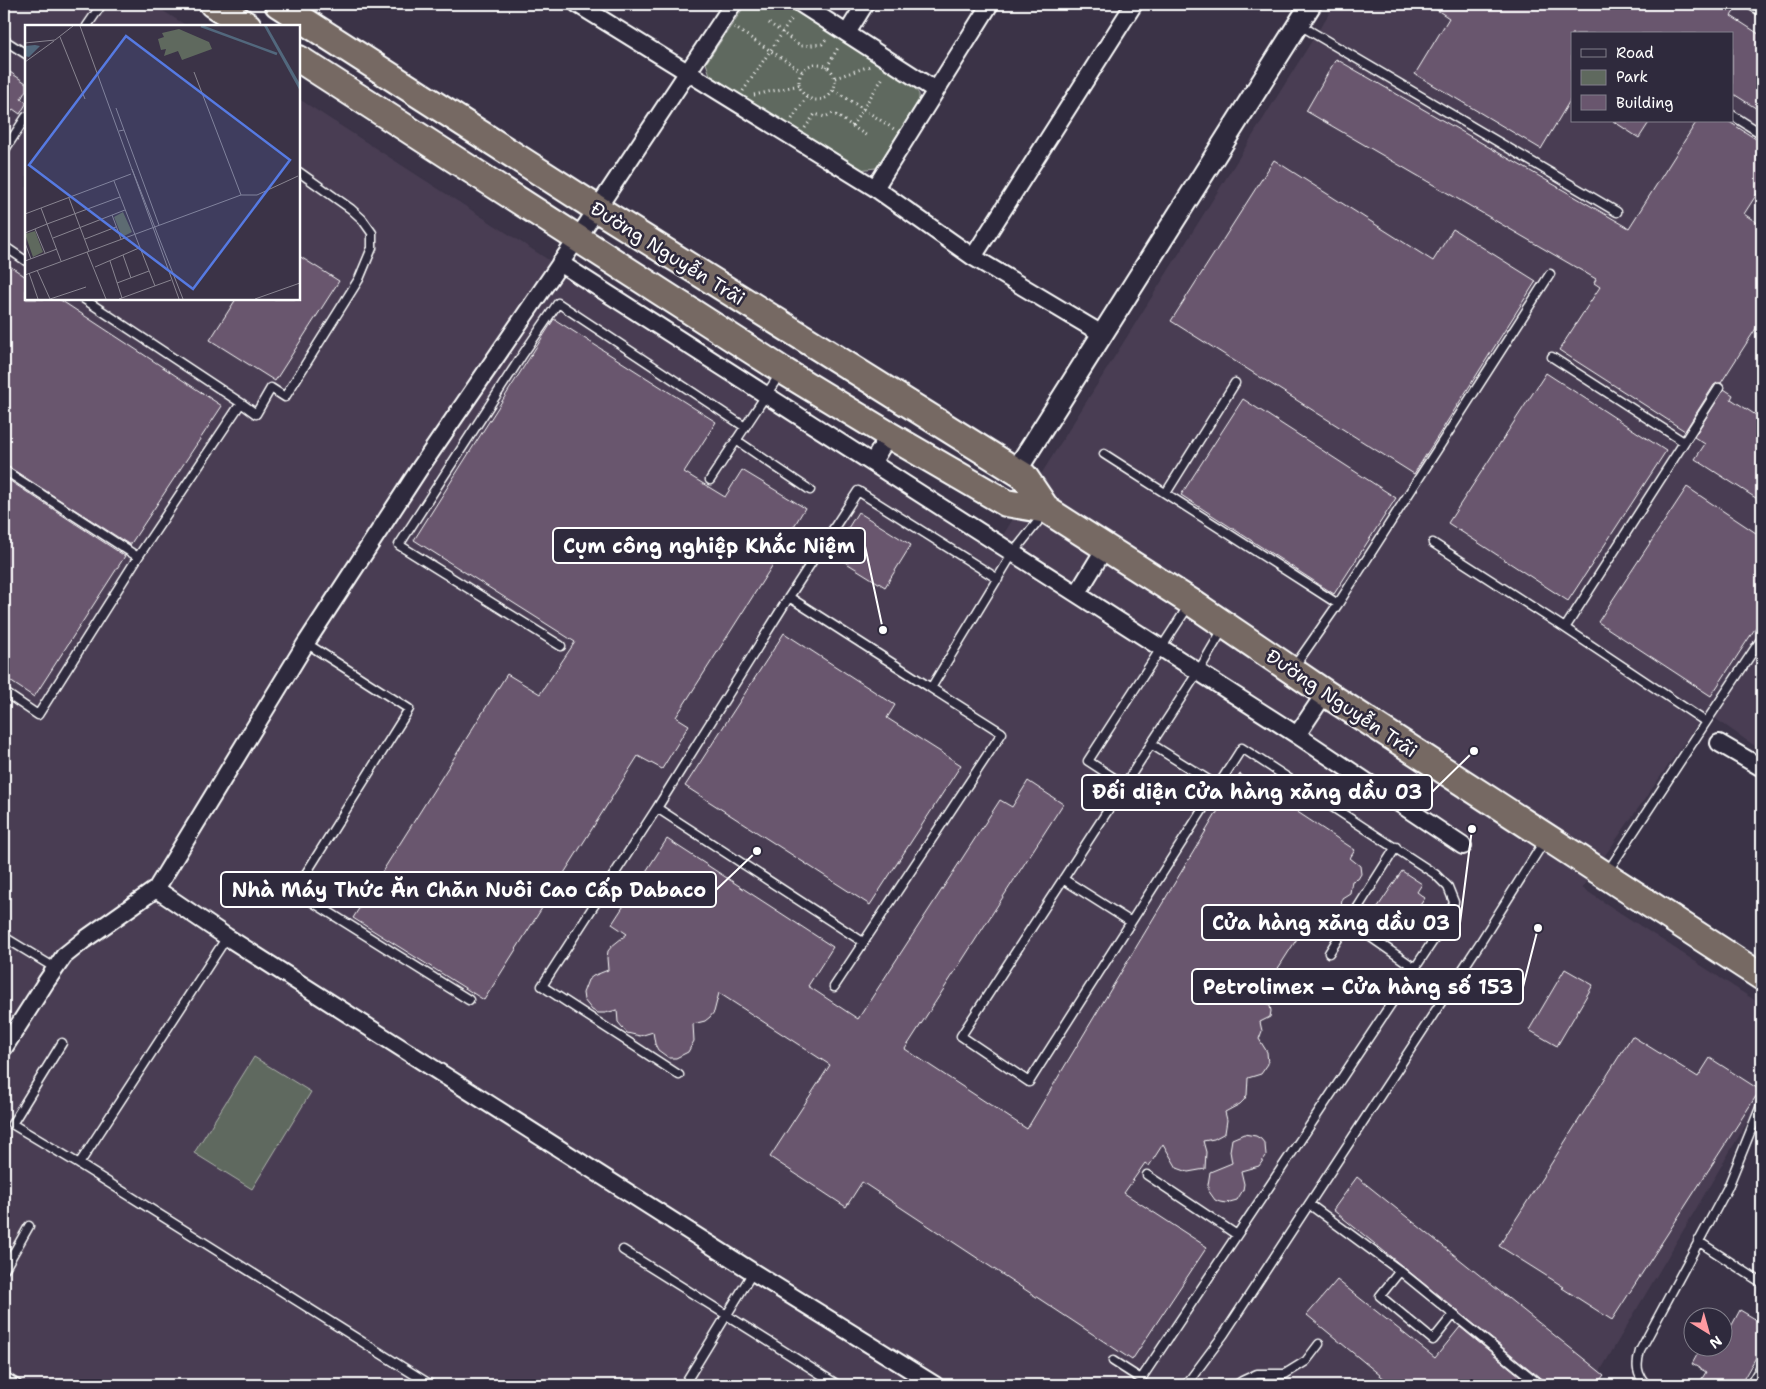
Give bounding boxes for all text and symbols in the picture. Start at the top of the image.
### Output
inset map [25,25,300,300]
legend [1571,32,1734,122]
text: Road [1616,43,1654,63]
text: Park [1616,67,1648,87]
text: Building [1616,93,1673,113]
street label: Đường Nguyễn Trãi [586,196,750,311]
callout: Cụm công nghiệp Khắc Niệm [553,528,865,563]
text: Cụm công nghiệp Khắc Niệm [563,532,855,559]
street label: Đường Nguyễn Trãi [1261,643,1422,763]
callout: Đối diện Cửa hàng xăng dầu 03 [1082,775,1432,810]
text: Đối diện Cửa hàng xăng dầu 03 [1092,779,1422,805]
callout: Nhà Máy Thức Ăn Chăn Nuôi Cao Cấp Dabaco [221,872,716,907]
text: Nhà Máy Thức Ăn Chăn Nuôi Cao Cấp Dabaco [232,876,706,903]
callout: Cửa hàng xăng dầu 03 [1202,905,1460,940]
text: Cửa hàng xăng dầu 03 [1212,910,1450,936]
callout: Petrolimex – Cửa hàng số 153 [1192,969,1523,1004]
text: Petrolimex – Cửa hàng số 153 [1203,974,1513,1000]
north arrow [1684,1306,1734,1356]
text: N [1706,1332,1726,1353]

